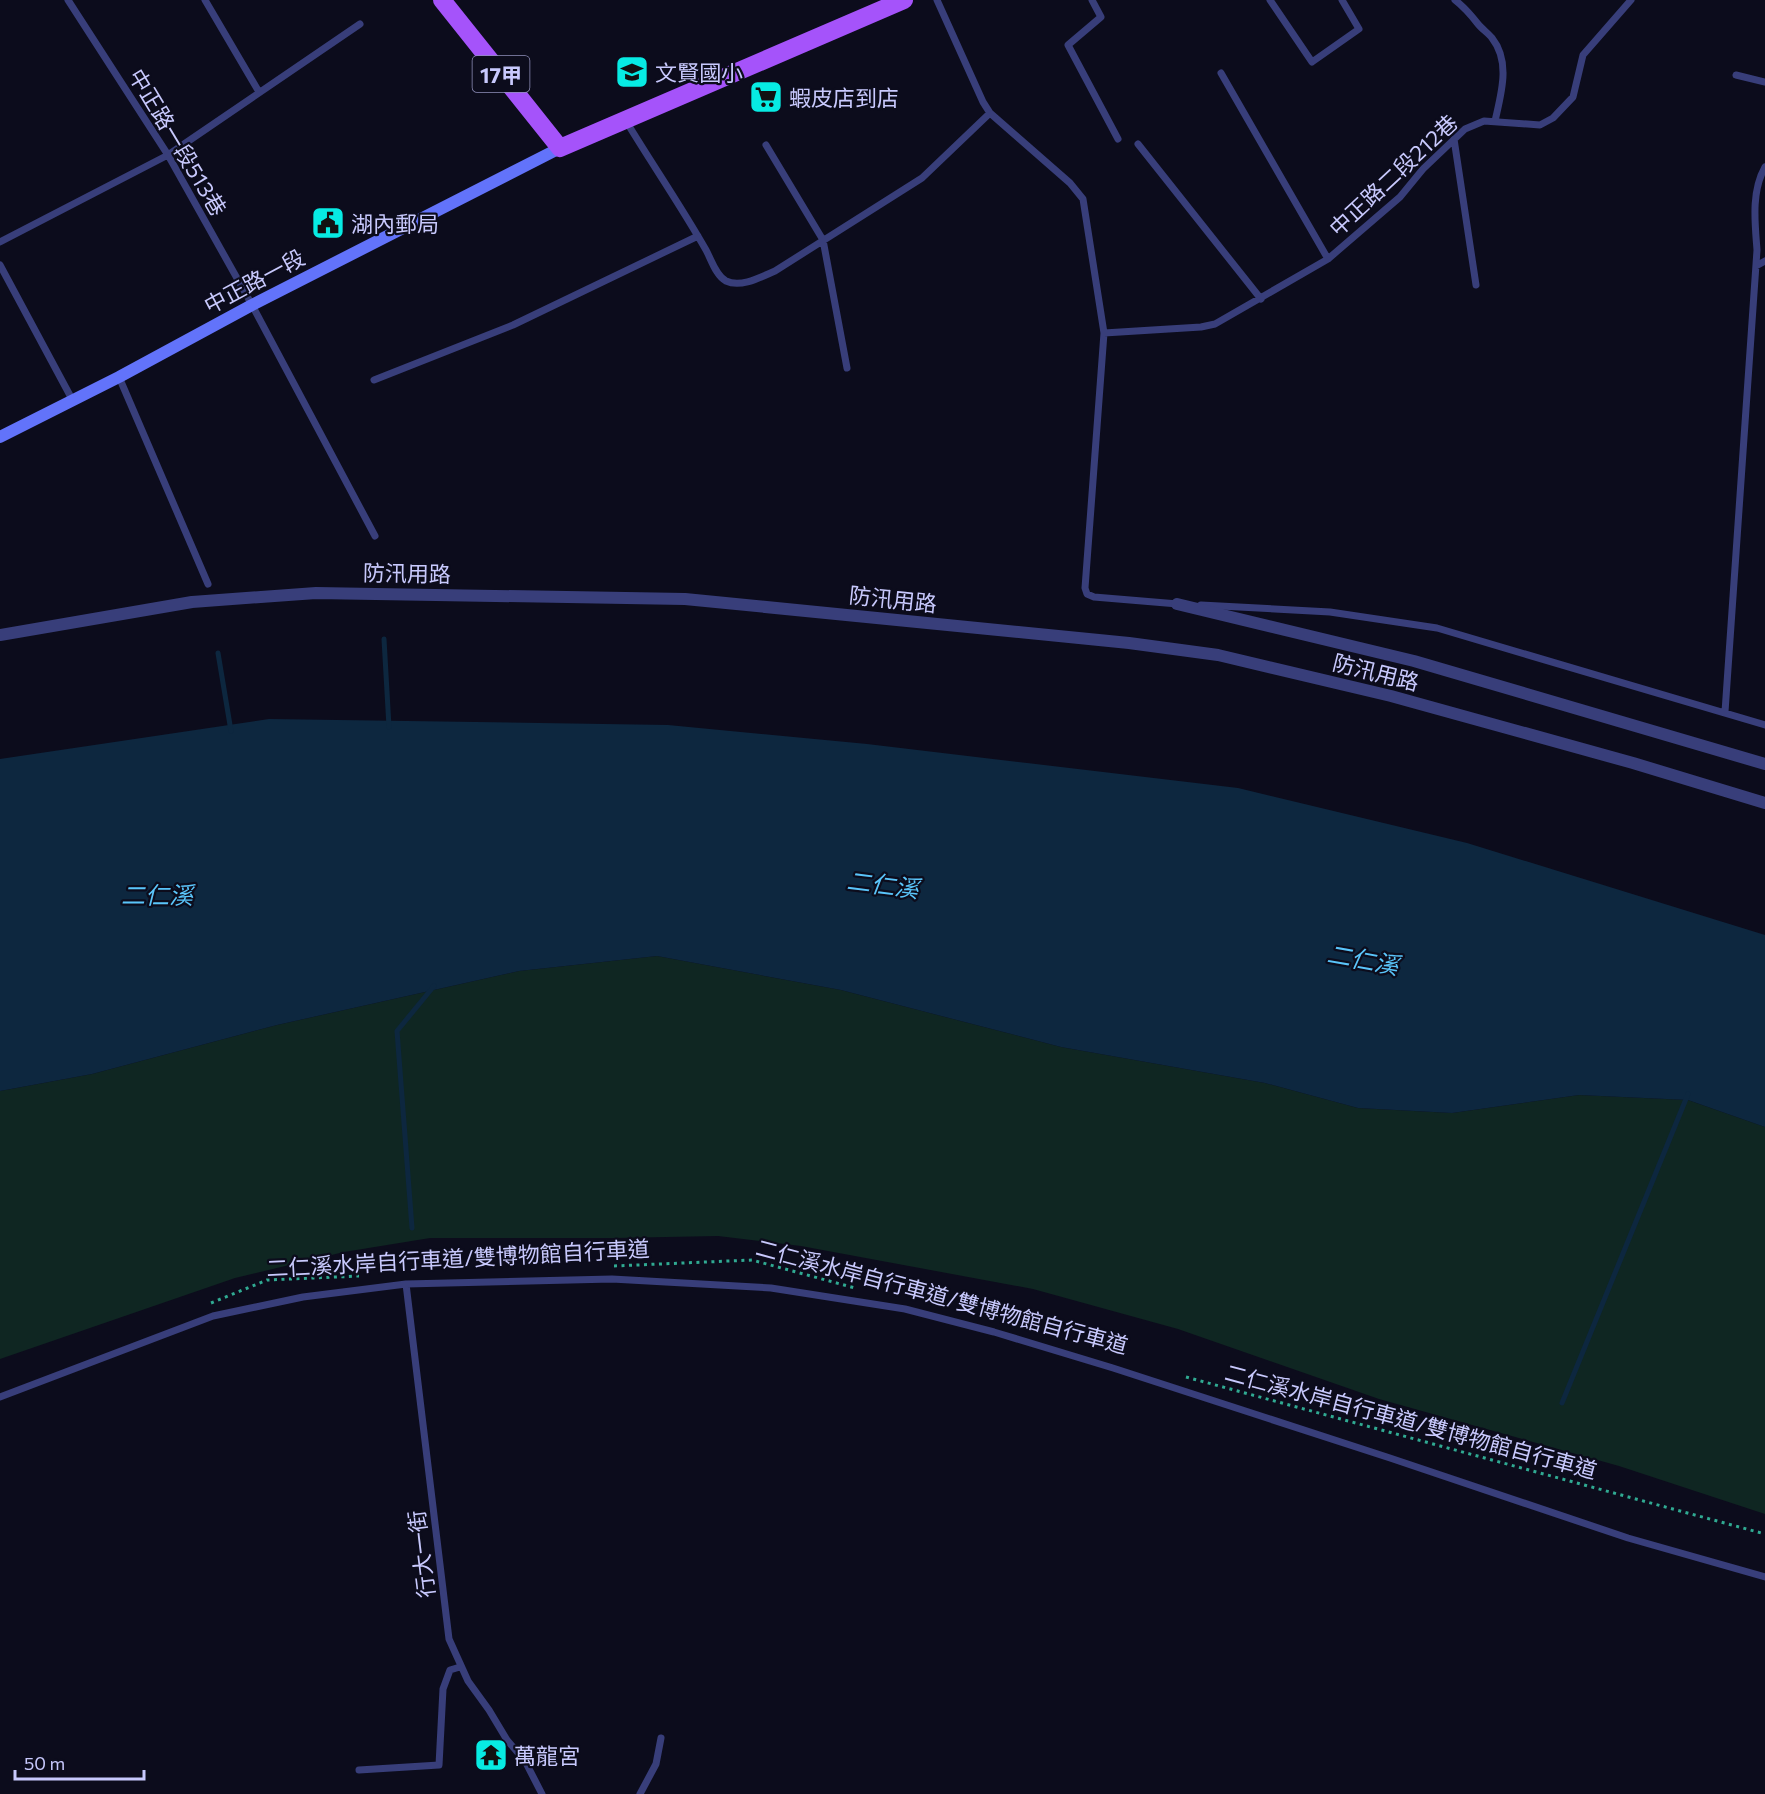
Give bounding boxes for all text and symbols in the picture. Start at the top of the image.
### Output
school or university icon: 文賢國小 [614,54,650,90]
road number: 17甲 [472,56,530,92]
place label: 文賢國小 [655,59,743,86]
street label: 中正路一段513巷 [124,64,232,220]
supermarket icon: 蝦皮店到店 [748,79,784,115]
place label: 蝦皮店到店 [789,84,899,111]
street label: 中正路二段212巷 [1323,109,1463,241]
public building icon: 湖內郵局 [310,205,346,241]
place label: 湖內郵局 [351,210,439,237]
street label: 中正路一段 [199,243,309,319]
street label: 防汛用路 [363,559,451,587]
street label: 防汛用路 [848,581,938,617]
street label: 防汛用路 [1330,648,1422,696]
water label: 二仁溪 [846,865,923,903]
water label: 二仁溪 [121,880,196,909]
water label: 二仁溪 [1325,938,1404,980]
street label: 二仁溪水岸自行車道/雙博物館自行車道 [753,1233,1131,1359]
street label: 二仁溪水岸自行車道/雙博物館自行車道 [266,1234,650,1282]
street label: 二仁溪水岸自行車道/雙博物館自行車道 [1222,1358,1600,1484]
street label: 行大一街 [402,1509,440,1599]
temple icon: 萬龍宮 [473,1737,509,1773]
place label: 萬龍宮 [514,1742,580,1769]
scale bar [15,1743,144,1781]
text: 50 m [24,1752,65,1774]

